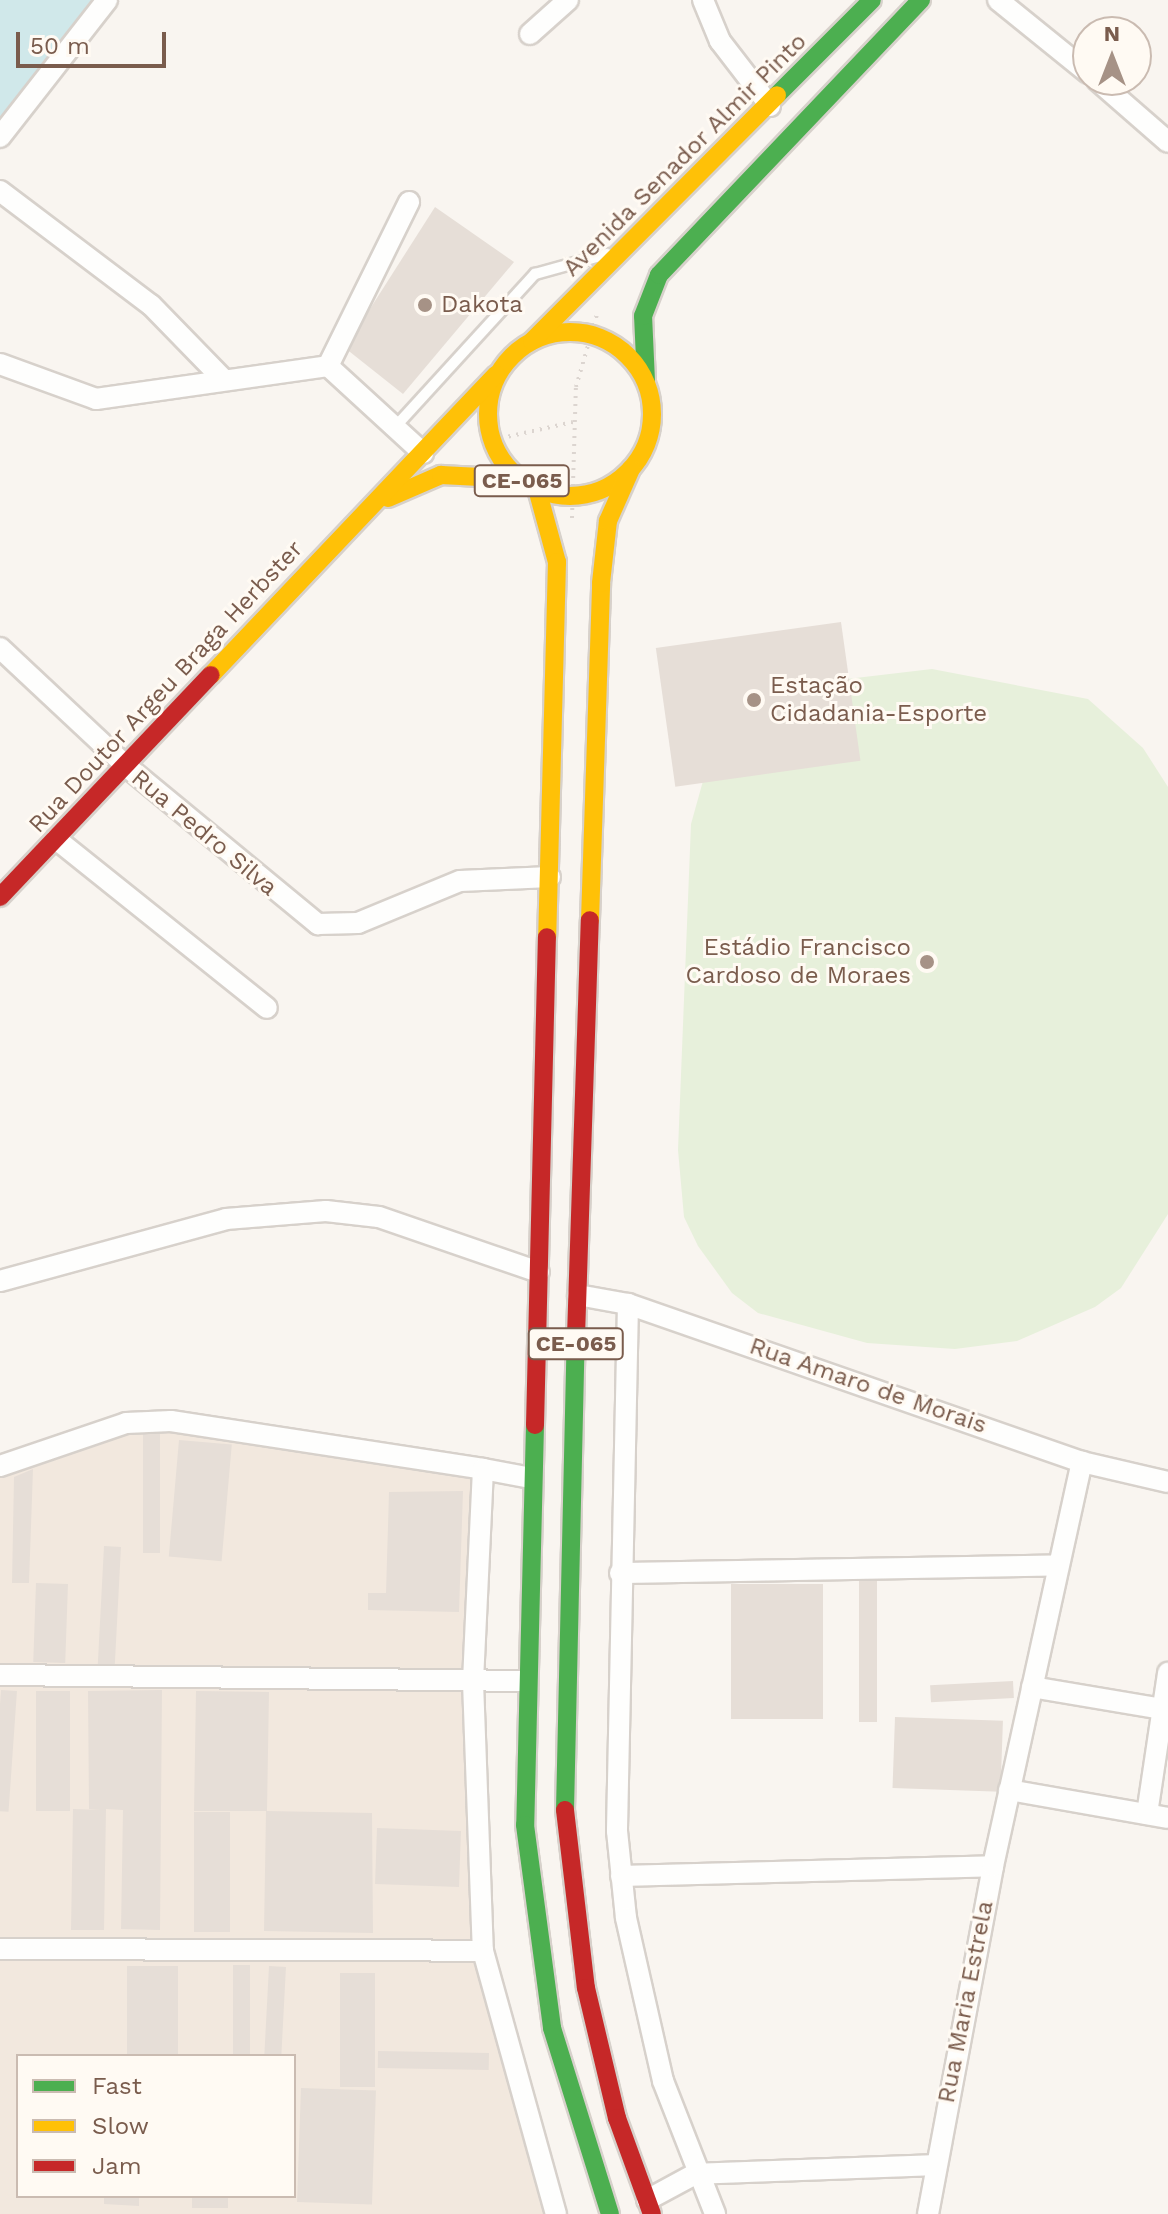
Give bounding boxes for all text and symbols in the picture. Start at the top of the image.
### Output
scale bar [20,16,170,66]
north arrow [1072,16,1152,96]
text: N [1104,21,1120,46]
street label: Avenida Senador Almir Pinto [556,26,814,284]
text: 50 m [30,32,90,60]
place label: Dakota [441,291,523,319]
marker: Dakota [416,296,434,314]
road number: CE-065 [472,463,572,499]
street label: Rua Doutor Argeu Braga Herbster [22,534,310,840]
place label: Estação Cidadania-Esporte [770,672,987,728]
marker: Estação Cidadania-Esporte [745,691,763,709]
street label: Rua Pedro Silva [125,764,283,902]
place label: Estádio Francisco Cardoso de Moraes [686,934,911,990]
marker: Estádio Francisco Cardoso de Moraes [918,953,936,971]
road number: CE-065 [526,1326,626,1362]
street label: Rua Amaro de Morais [745,1332,991,1440]
street label: Rua Maria Estrela [932,1898,1000,2106]
legend [16,2054,296,2198]
text: Fast [92,2072,142,2100]
text: Slow [92,2112,149,2140]
text: Jam [92,2152,142,2180]

